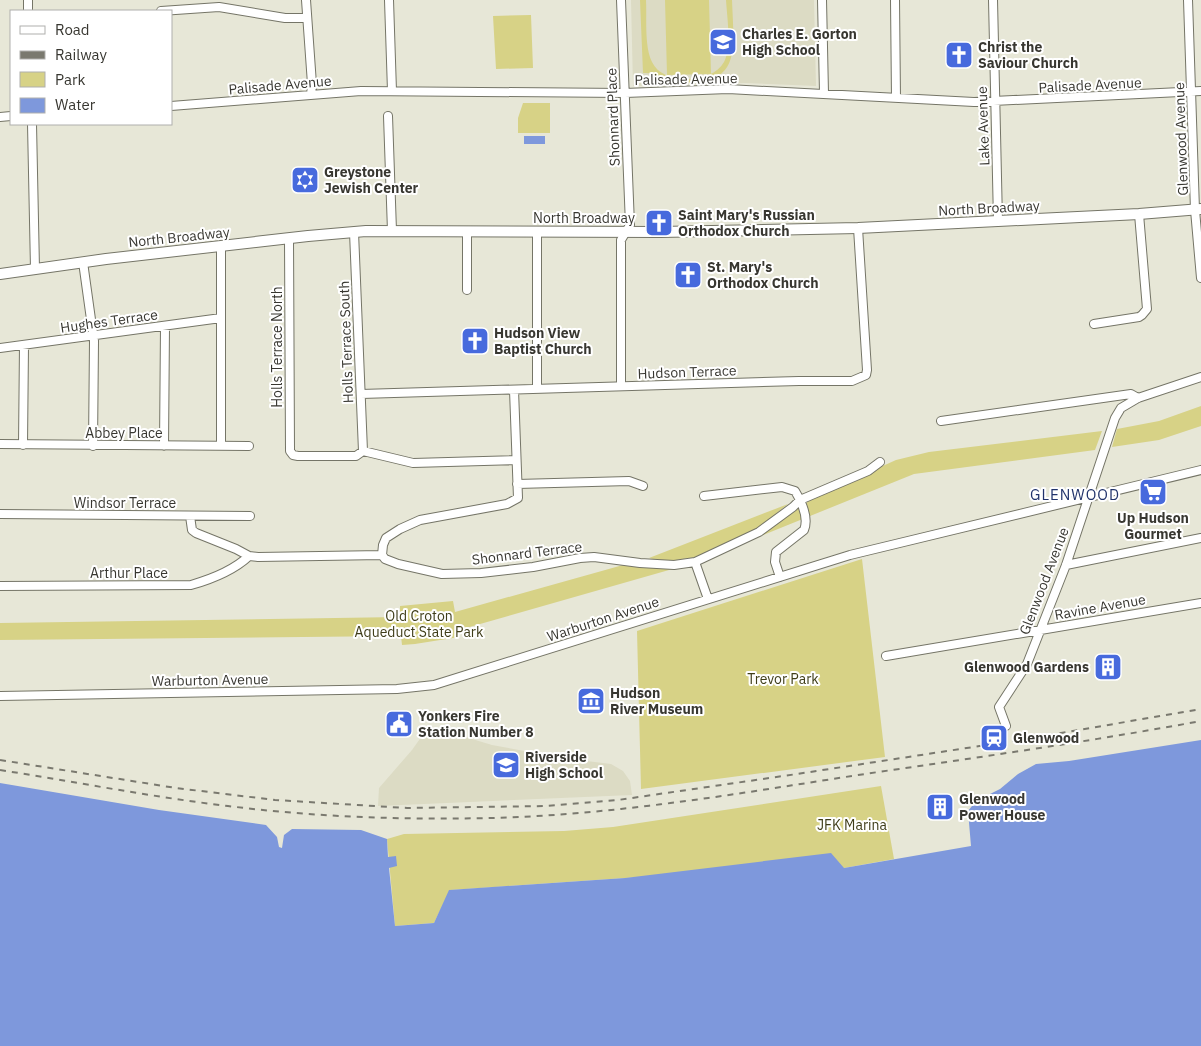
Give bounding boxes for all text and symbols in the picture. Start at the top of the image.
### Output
legend [10,10,172,125]
text: Road [55,20,90,39]
place label: Charles E. Gorton High School [742,25,857,59]
school or university icon: Charles E. Gorton High School [708,27,738,57]
place label: Christ the Saviour Church [978,38,1078,72]
church icon: Christ the Saviour Church [944,40,974,70]
text: Railway [55,45,108,64]
street label: Shonnard Place [602,67,624,166]
street label: Palisade Avenue [634,69,738,89]
text: Park [55,70,85,89]
street label: Palisade Avenue [228,72,333,98]
street label: Palisade Avenue [1038,73,1142,97]
street label: Glenwood Avenue [1170,82,1192,196]
street label: Lake Avenue [973,86,993,166]
text: Water [55,95,96,114]
place label: Greystone Jewish Center [324,163,419,197]
synagogue icon: Greystone Jewish Center [290,165,320,195]
street label: North Broadway [938,196,1040,220]
place label: Saint Mary's Russian Orthodox Church [678,206,815,240]
church icon: Saint Mary's Russian Orthodox Church [644,208,674,238]
street label: North Broadway [533,209,635,227]
street label: North Broadway [127,223,231,251]
place label: St. Mary's Orthodox Church [707,258,819,292]
church icon: St. Mary's Orthodox Church [673,260,703,290]
street label: Holls Terrace South [335,280,357,404]
street label: Holls Terrace North [268,286,286,408]
street label: Hughes Terrace [59,305,159,337]
place label: Hudson View Baptist Church [494,324,592,358]
church icon: Hudson View Baptist Church [460,326,490,356]
street label: Hudson Terrace [637,361,737,383]
street label: Abbey Place [85,424,163,442]
supermarket icon: Up Hudson Gourmet [1138,477,1168,507]
district label: GLENWOOD [1030,485,1120,504]
street label: Windsor Terrace [74,494,176,512]
place label: Up Hudson Gourmet [1117,509,1189,543]
street label: Glenwood Avenue [1015,524,1073,637]
street label: Shonnard Terrace [471,537,583,569]
street label: Arthur Place [90,564,168,582]
street label: Ravine Avenue [1053,590,1147,624]
street label: Warburton Avenue [545,592,662,646]
park label: Old Croton Aqueduct State Park [355,607,484,641]
building icon: Glenwood Gardens [1093,652,1123,682]
place label: Glenwood Gardens [964,658,1089,676]
street label: Warburton Avenue [151,670,269,690]
park label: Trevor Park [747,670,819,688]
place label: Hudson River Museum [610,684,703,718]
museum icon: Hudson River Museum [576,686,606,716]
place label: Yonkers Fire Station Number 8 [418,707,534,741]
public building icon: Yonkers Fire Station Number 8 [384,709,414,739]
station icon: Glenwood [979,723,1009,753]
place label: Glenwood [1013,729,1079,747]
place label: Riverside High School [525,748,603,782]
school or university icon: Riverside High School [491,750,521,780]
place label: Glenwood Power House [959,790,1046,824]
building icon: Glenwood Power House [925,792,955,822]
park label: JFK Marina [817,816,888,834]

